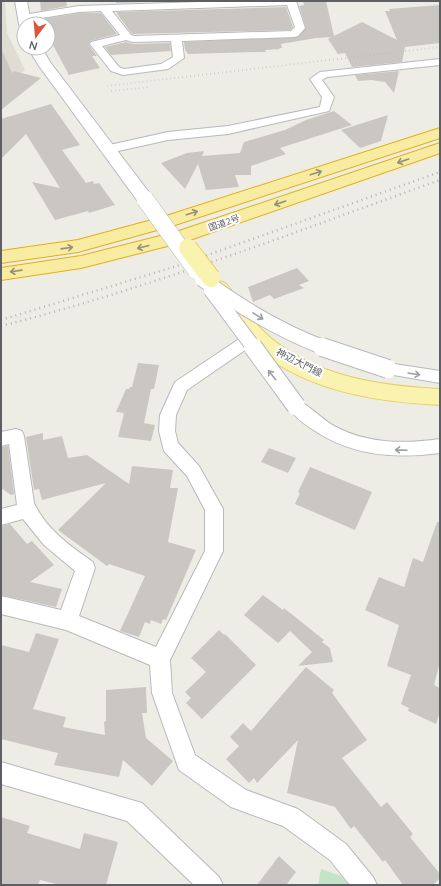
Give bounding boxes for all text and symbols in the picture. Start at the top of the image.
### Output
north arrow [16,16,56,56]
text: N [27,37,39,53]
one-way arrow [397,158,410,165]
one-way arrow [309,169,322,176]
one-way arrow [274,200,287,207]
one-way arrow [186,209,199,216]
street label: 国道2号 [207,212,241,234]
one-way arrow [137,243,150,251]
one-way arrow [60,244,73,252]
one-way arrow [10,267,23,275]
one-way arrow [252,313,264,321]
street label: 神辺大門線 [274,345,324,381]
one-way arrow [268,369,277,380]
one-way arrow [407,370,420,378]
one-way arrow [395,446,408,453]

